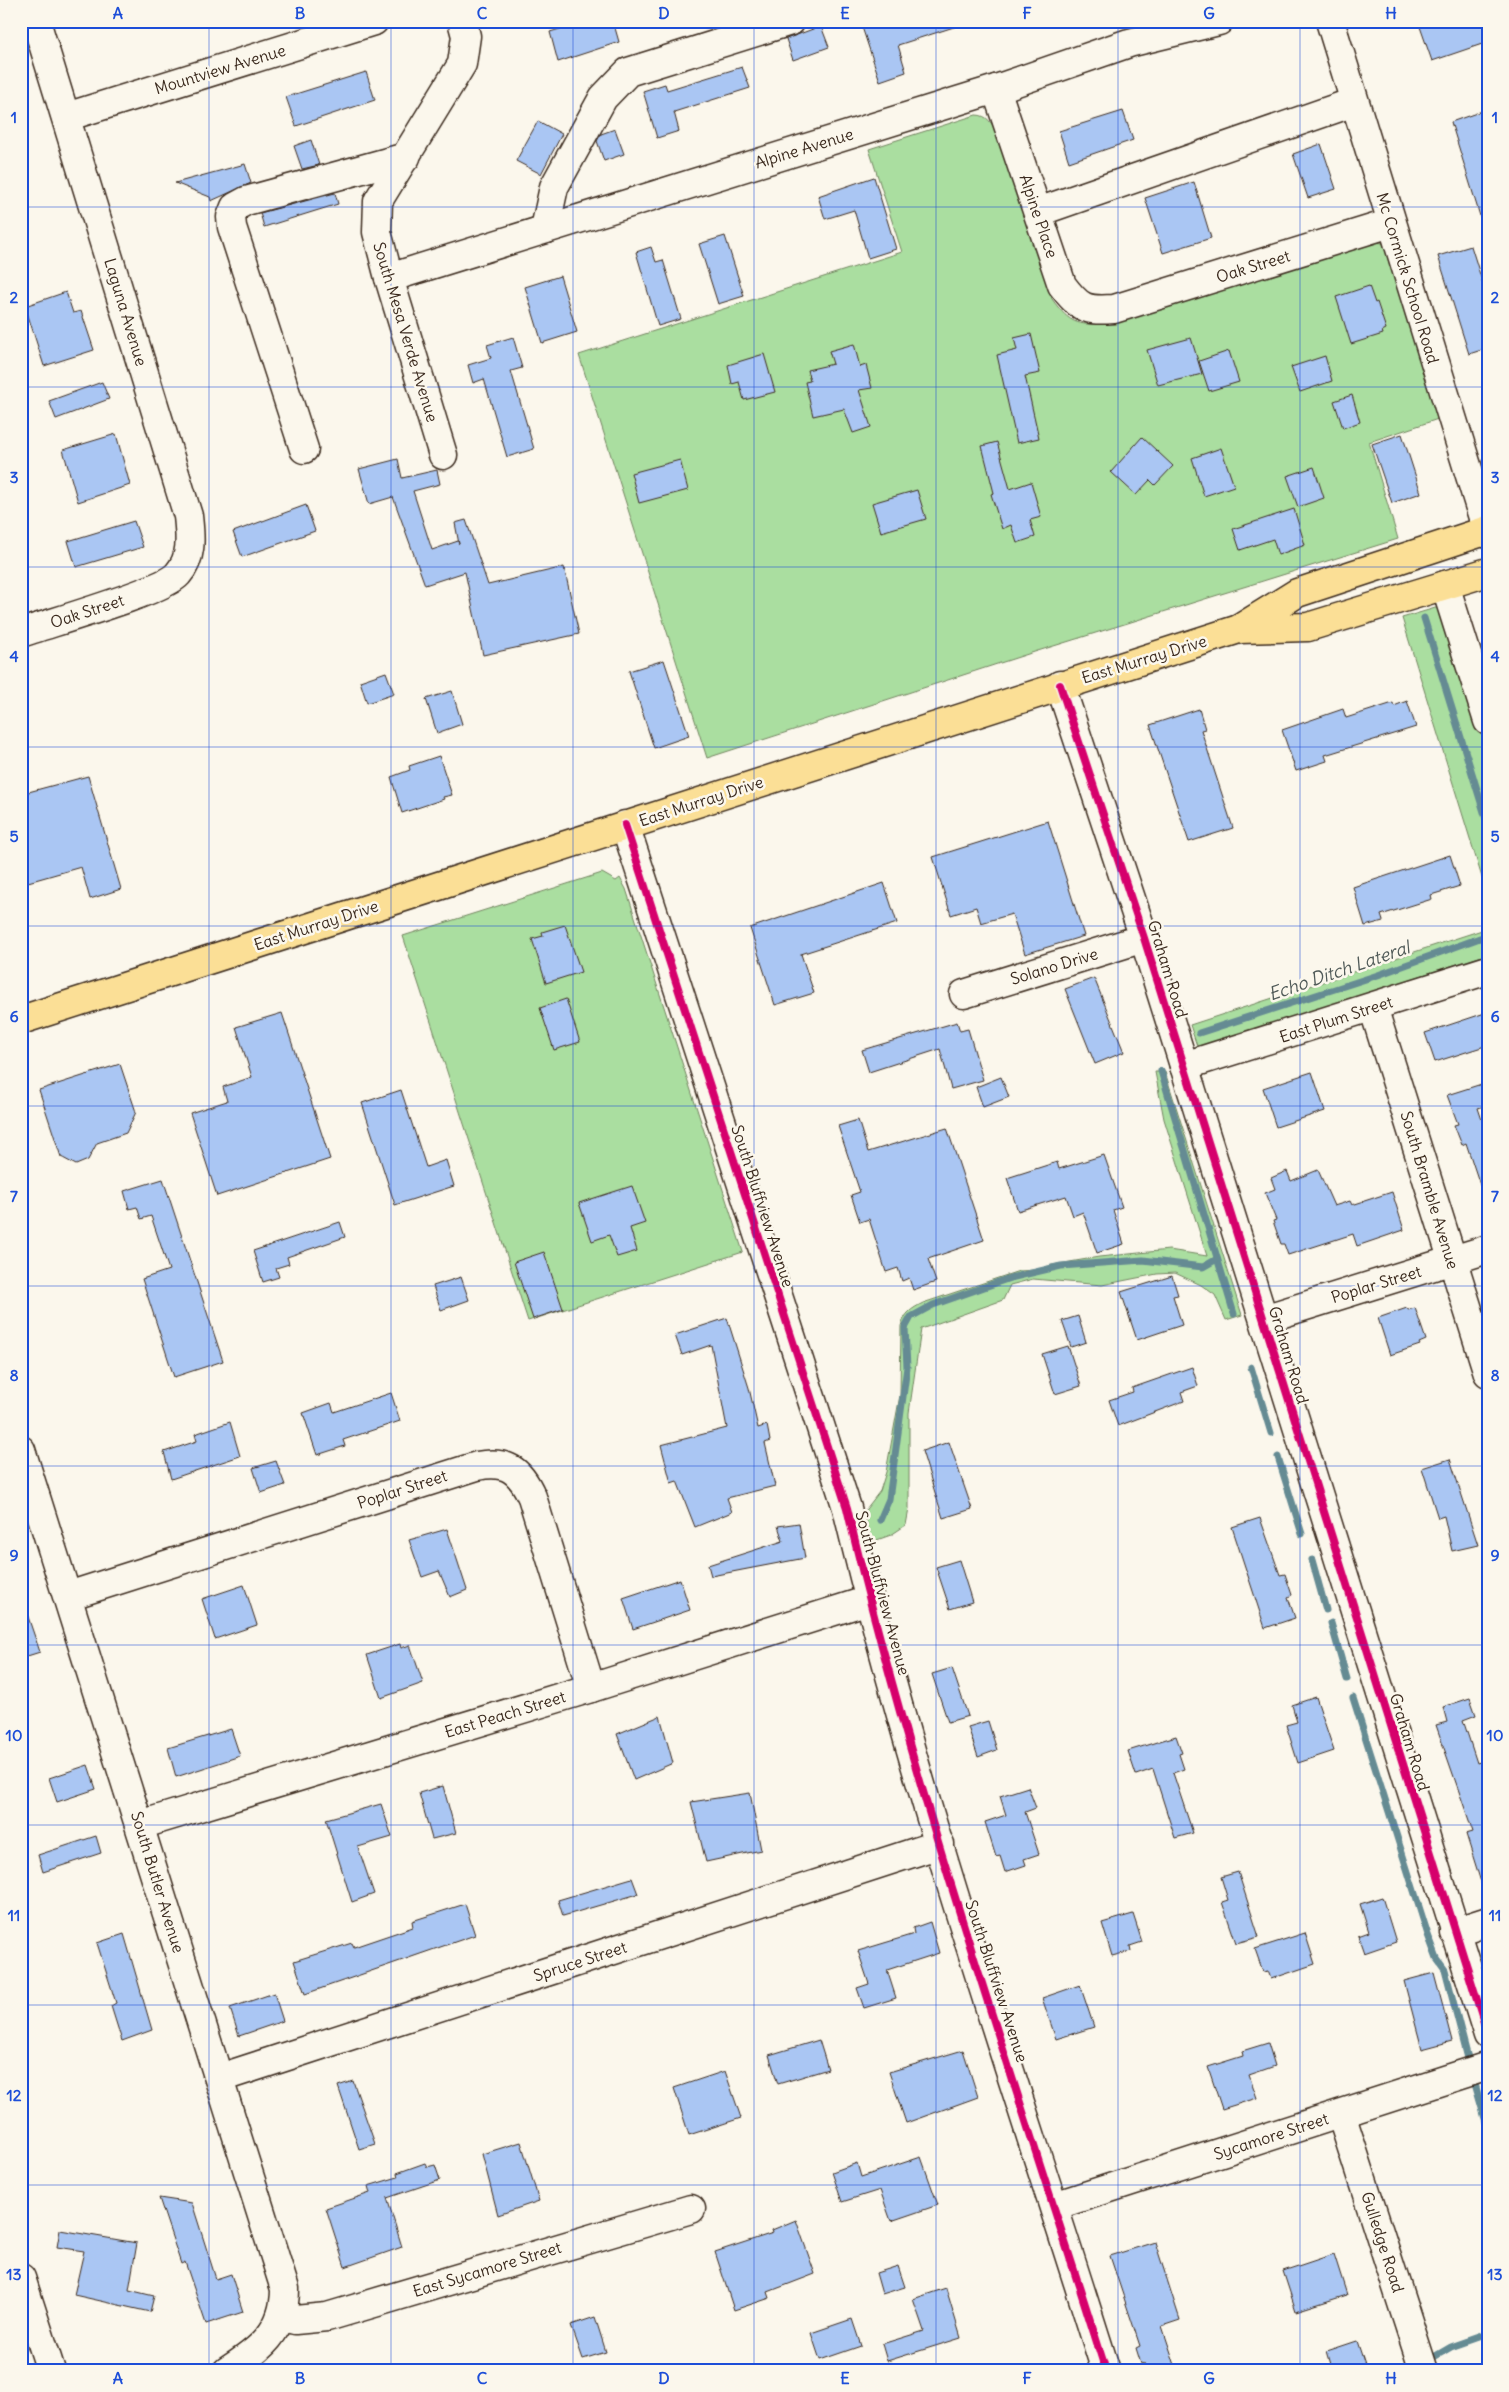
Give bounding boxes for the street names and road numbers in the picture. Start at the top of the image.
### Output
street label: Mountview Avenue [152,40,288,98]
street label: Alpine Avenue [752,124,856,172]
street label: Alpine Place [1015,172,1063,260]
street label: Mc Cormick School Road [1372,190,1444,366]
street label: South Mesa Verde Avenue [369,240,443,424]
street label: Oak Street [1214,245,1293,287]
street label: Laguna Avenue [100,256,152,368]
street label: Oak Street [48,590,127,632]
street label: East Murray Drive [1079,630,1209,688]
street label: East Murray Drive [636,771,766,831]
street label: East Murray Drive [251,895,381,955]
street label: Graham Road [1144,918,1192,1020]
street label: Solano Drive [1008,943,1100,989]
street label: East Plum Street [1277,991,1396,1047]
street label: South Bramble Avenue [1396,1109,1464,1271]
street label: South Bluffview Avenue [727,1122,799,1290]
street label: Poplar Street [1329,1261,1424,1307]
street label: Graham Road [1265,1304,1313,1406]
street label: Poplar Street [355,1465,450,1513]
street label: South Bluffview Avenue [851,1509,915,1677]
street label: East Peach Street [442,1686,568,1742]
street label: Graham Road [1386,1691,1434,1793]
street label: South Butler Avenue [127,1809,189,1955]
street label: South Bluffview Avenue [961,1897,1033,2065]
street label: Spruce Street [531,1936,630,1985]
street label: Sycamore Street [1211,2108,1331,2164]
street label: Gulledge Road [1357,2189,1409,2295]
street label: East Sycamore Street [410,2237,564,2301]

